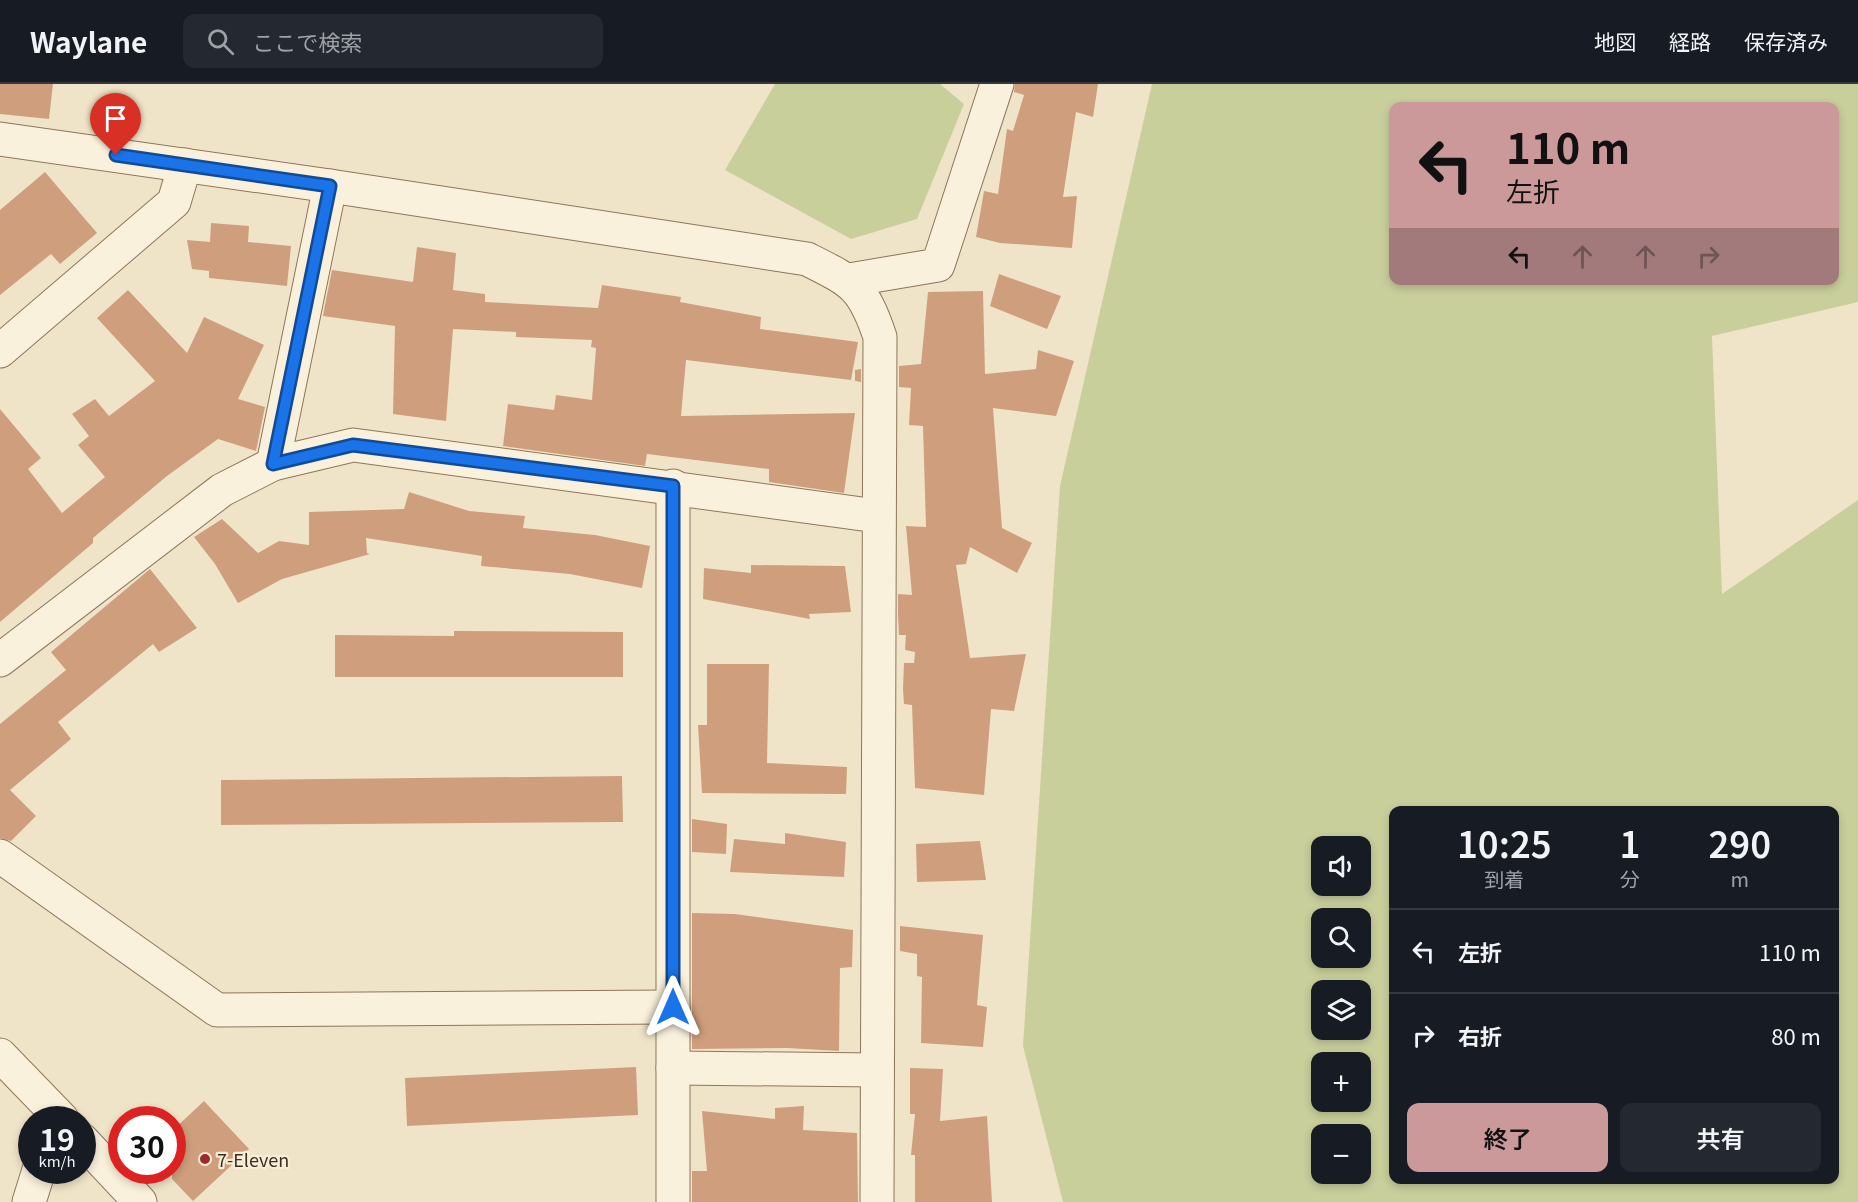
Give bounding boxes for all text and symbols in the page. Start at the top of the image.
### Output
search box [183,14,603,68]
text: Waylane [30,21,147,61]
icon: search [204,25,237,58]
text: ここで検索 [252,25,362,57]
text: 地図 [1594,26,1636,56]
text: 経路 [1669,26,1711,56]
text: 保存済み [1744,26,1828,56]
pin [90,93,141,155]
icon: arrive [99,102,132,135]
text: 110 m [1506,115,1630,176]
icon: left [1407,126,1485,204]
text: 左折 [1506,171,1560,210]
icon: left [1503,240,1536,273]
icon: ahead [1566,240,1599,273]
icon: ahead [1629,240,1662,273]
icon: right [1692,240,1725,273]
text: 10:25 [1457,816,1552,868]
text: 1 [1620,816,1640,868]
text: 290 [1708,816,1771,868]
map controls [1311,836,1371,1184]
button: sound [1311,836,1371,896]
text: 到着 [1484,864,1524,893]
text: 分 [1620,864,1640,893]
text: m [1730,864,1749,893]
button: search [1311,908,1371,968]
icon: left [1407,935,1440,968]
text: 左折 [1458,935,1502,967]
text: 110 m [1759,935,1821,967]
position arrow [641,975,705,1039]
button: layers [1311,980,1371,1040]
icon: right [1407,1019,1440,1052]
text: 右折 [1458,1019,1502,1051]
text: 80 m [1771,1019,1821,1051]
button: + [1311,1052,1371,1112]
button: 終了 [1407,1103,1608,1172]
button: 共有 [1620,1103,1821,1172]
speed limit sign: 30 [108,1106,186,1184]
text: 19 [39,1116,75,1160]
button: − [1311,1124,1371,1184]
place label: 7-Eleven [217,1146,289,1172]
text: km/h [38,1150,76,1171]
marker: 7-Eleven [198,1152,212,1166]

